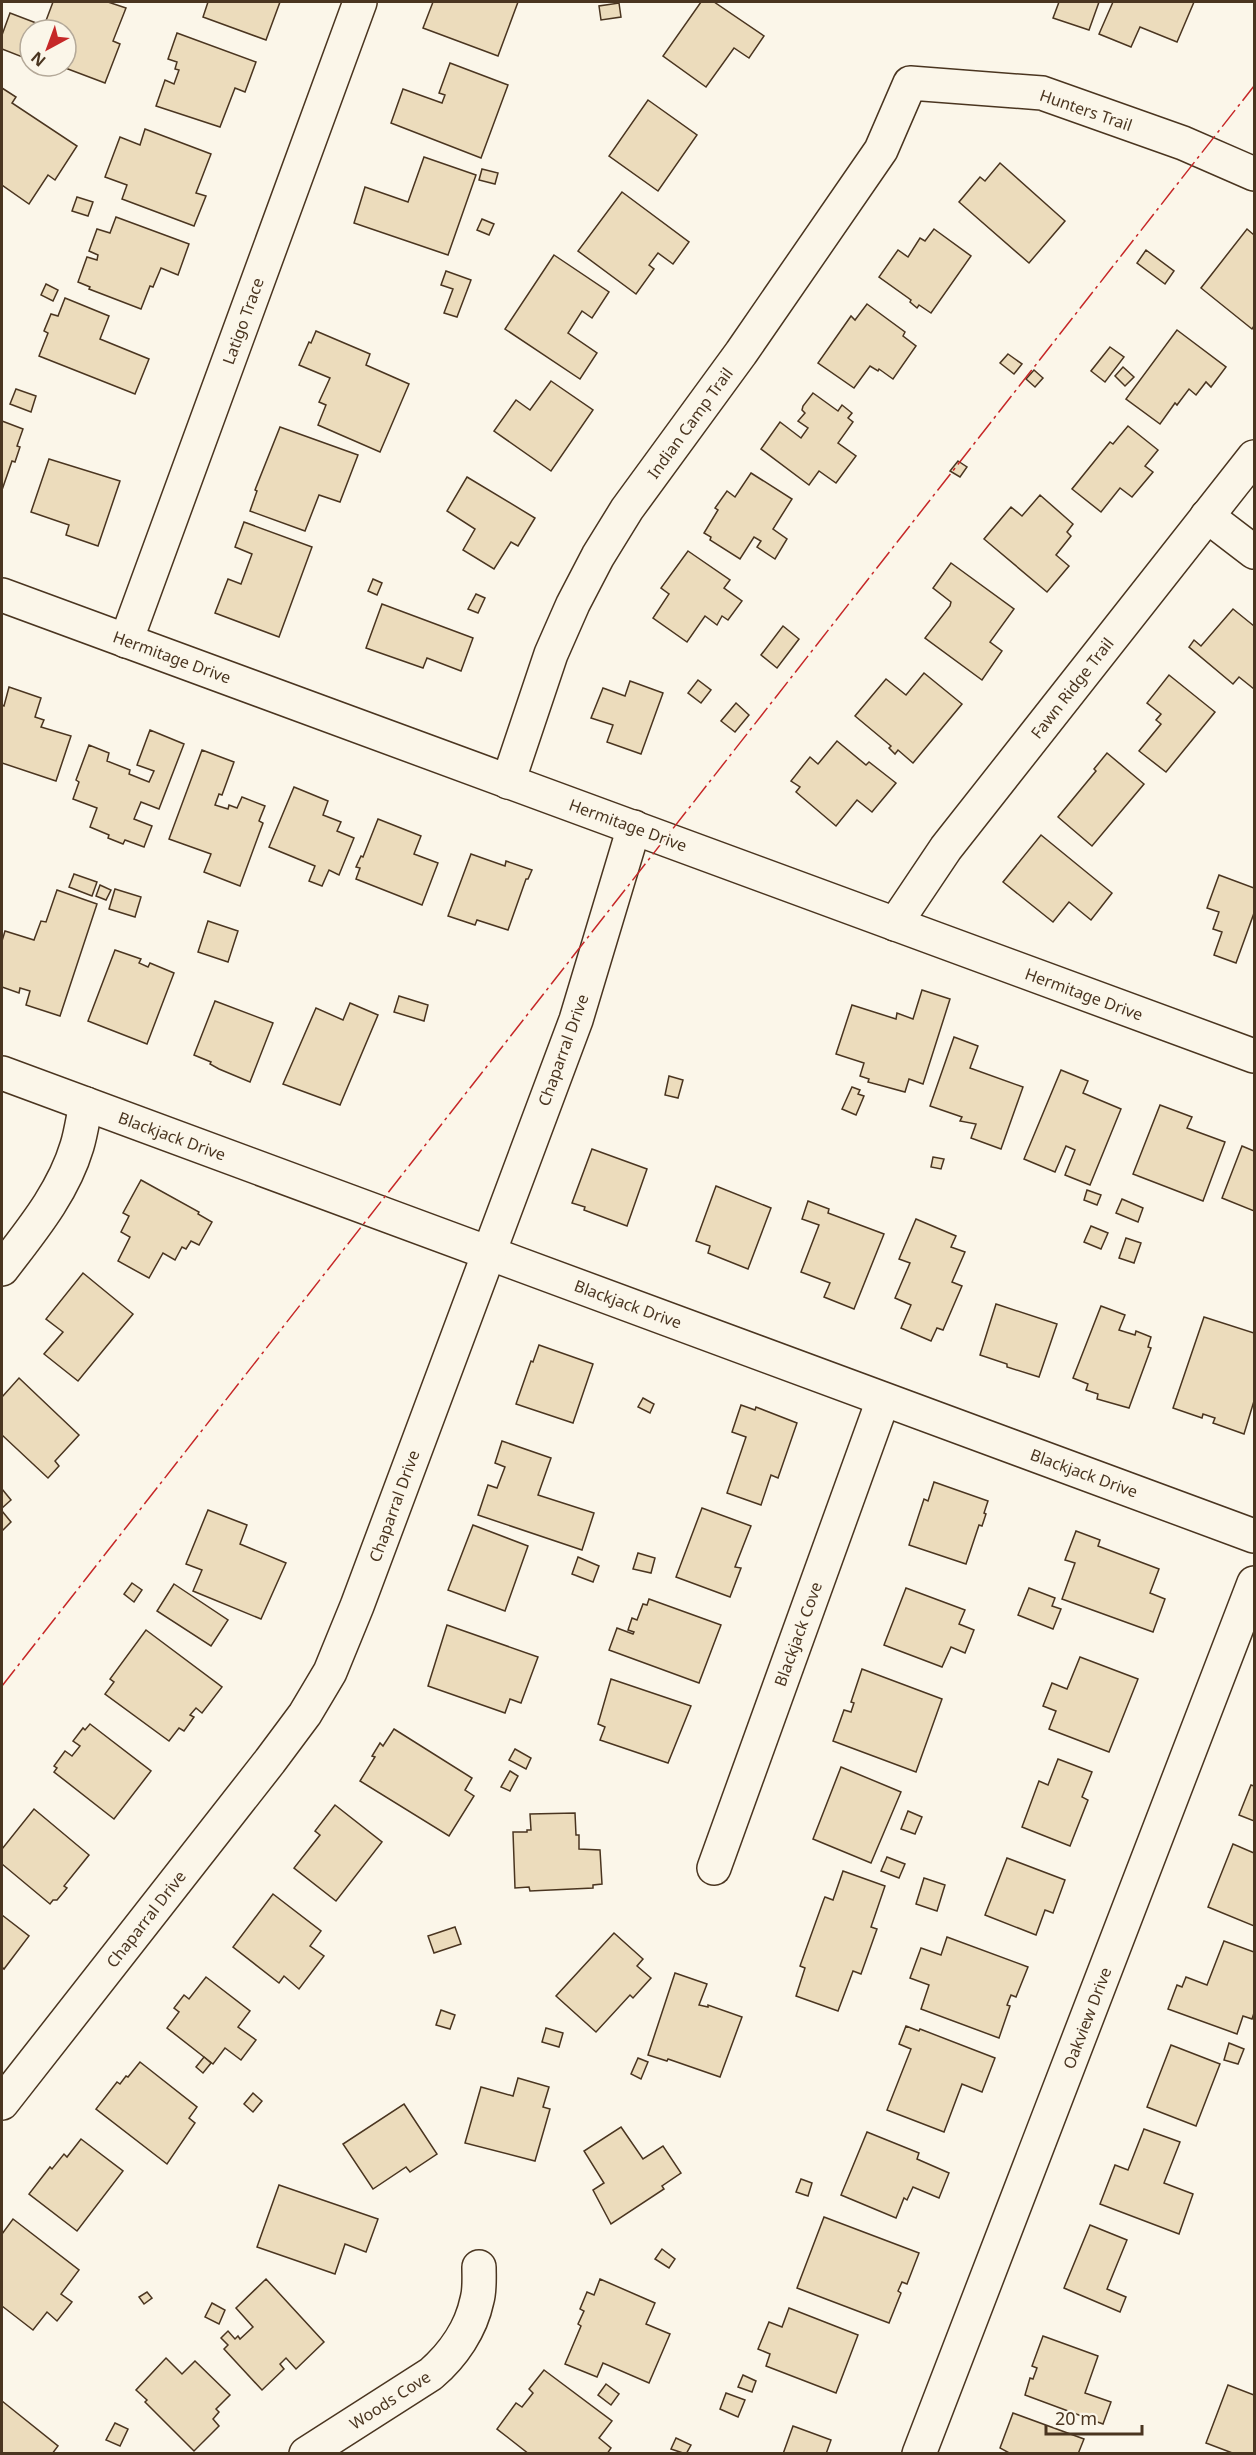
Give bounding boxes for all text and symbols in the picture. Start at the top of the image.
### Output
north arrow [18,18,78,78]
text: N [26,47,50,72]
street label: Hunters Trail [1037,84,1135,136]
street label: Latigo Trace [217,274,269,368]
street label: Indian Camp Trail [642,363,738,483]
street label: Hermitage Drive [110,625,234,689]
street label: Fawn Ridge Trail [1026,633,1118,743]
street label: Hermitage Drive [566,793,690,857]
street label: Hermitage Drive [1022,962,1146,1026]
street label: Chaparral Drive [533,991,593,1109]
street label: Blackjack Drive [115,1106,229,1166]
street label: Blackjack Drive [571,1274,685,1334]
street label: Blackjack Drive [1027,1443,1141,1503]
street label: Chaparral Drive [364,1447,424,1565]
street label: Blackjack Cove [769,1579,827,1689]
street label: Chaparral Drive [101,1866,191,1972]
street label: Oakview Drive [1058,1964,1116,2072]
street label: Woods Cove [345,2366,435,2434]
scale bar [1046,2398,1142,2436]
text: 20 m [1055,2406,1097,2430]

